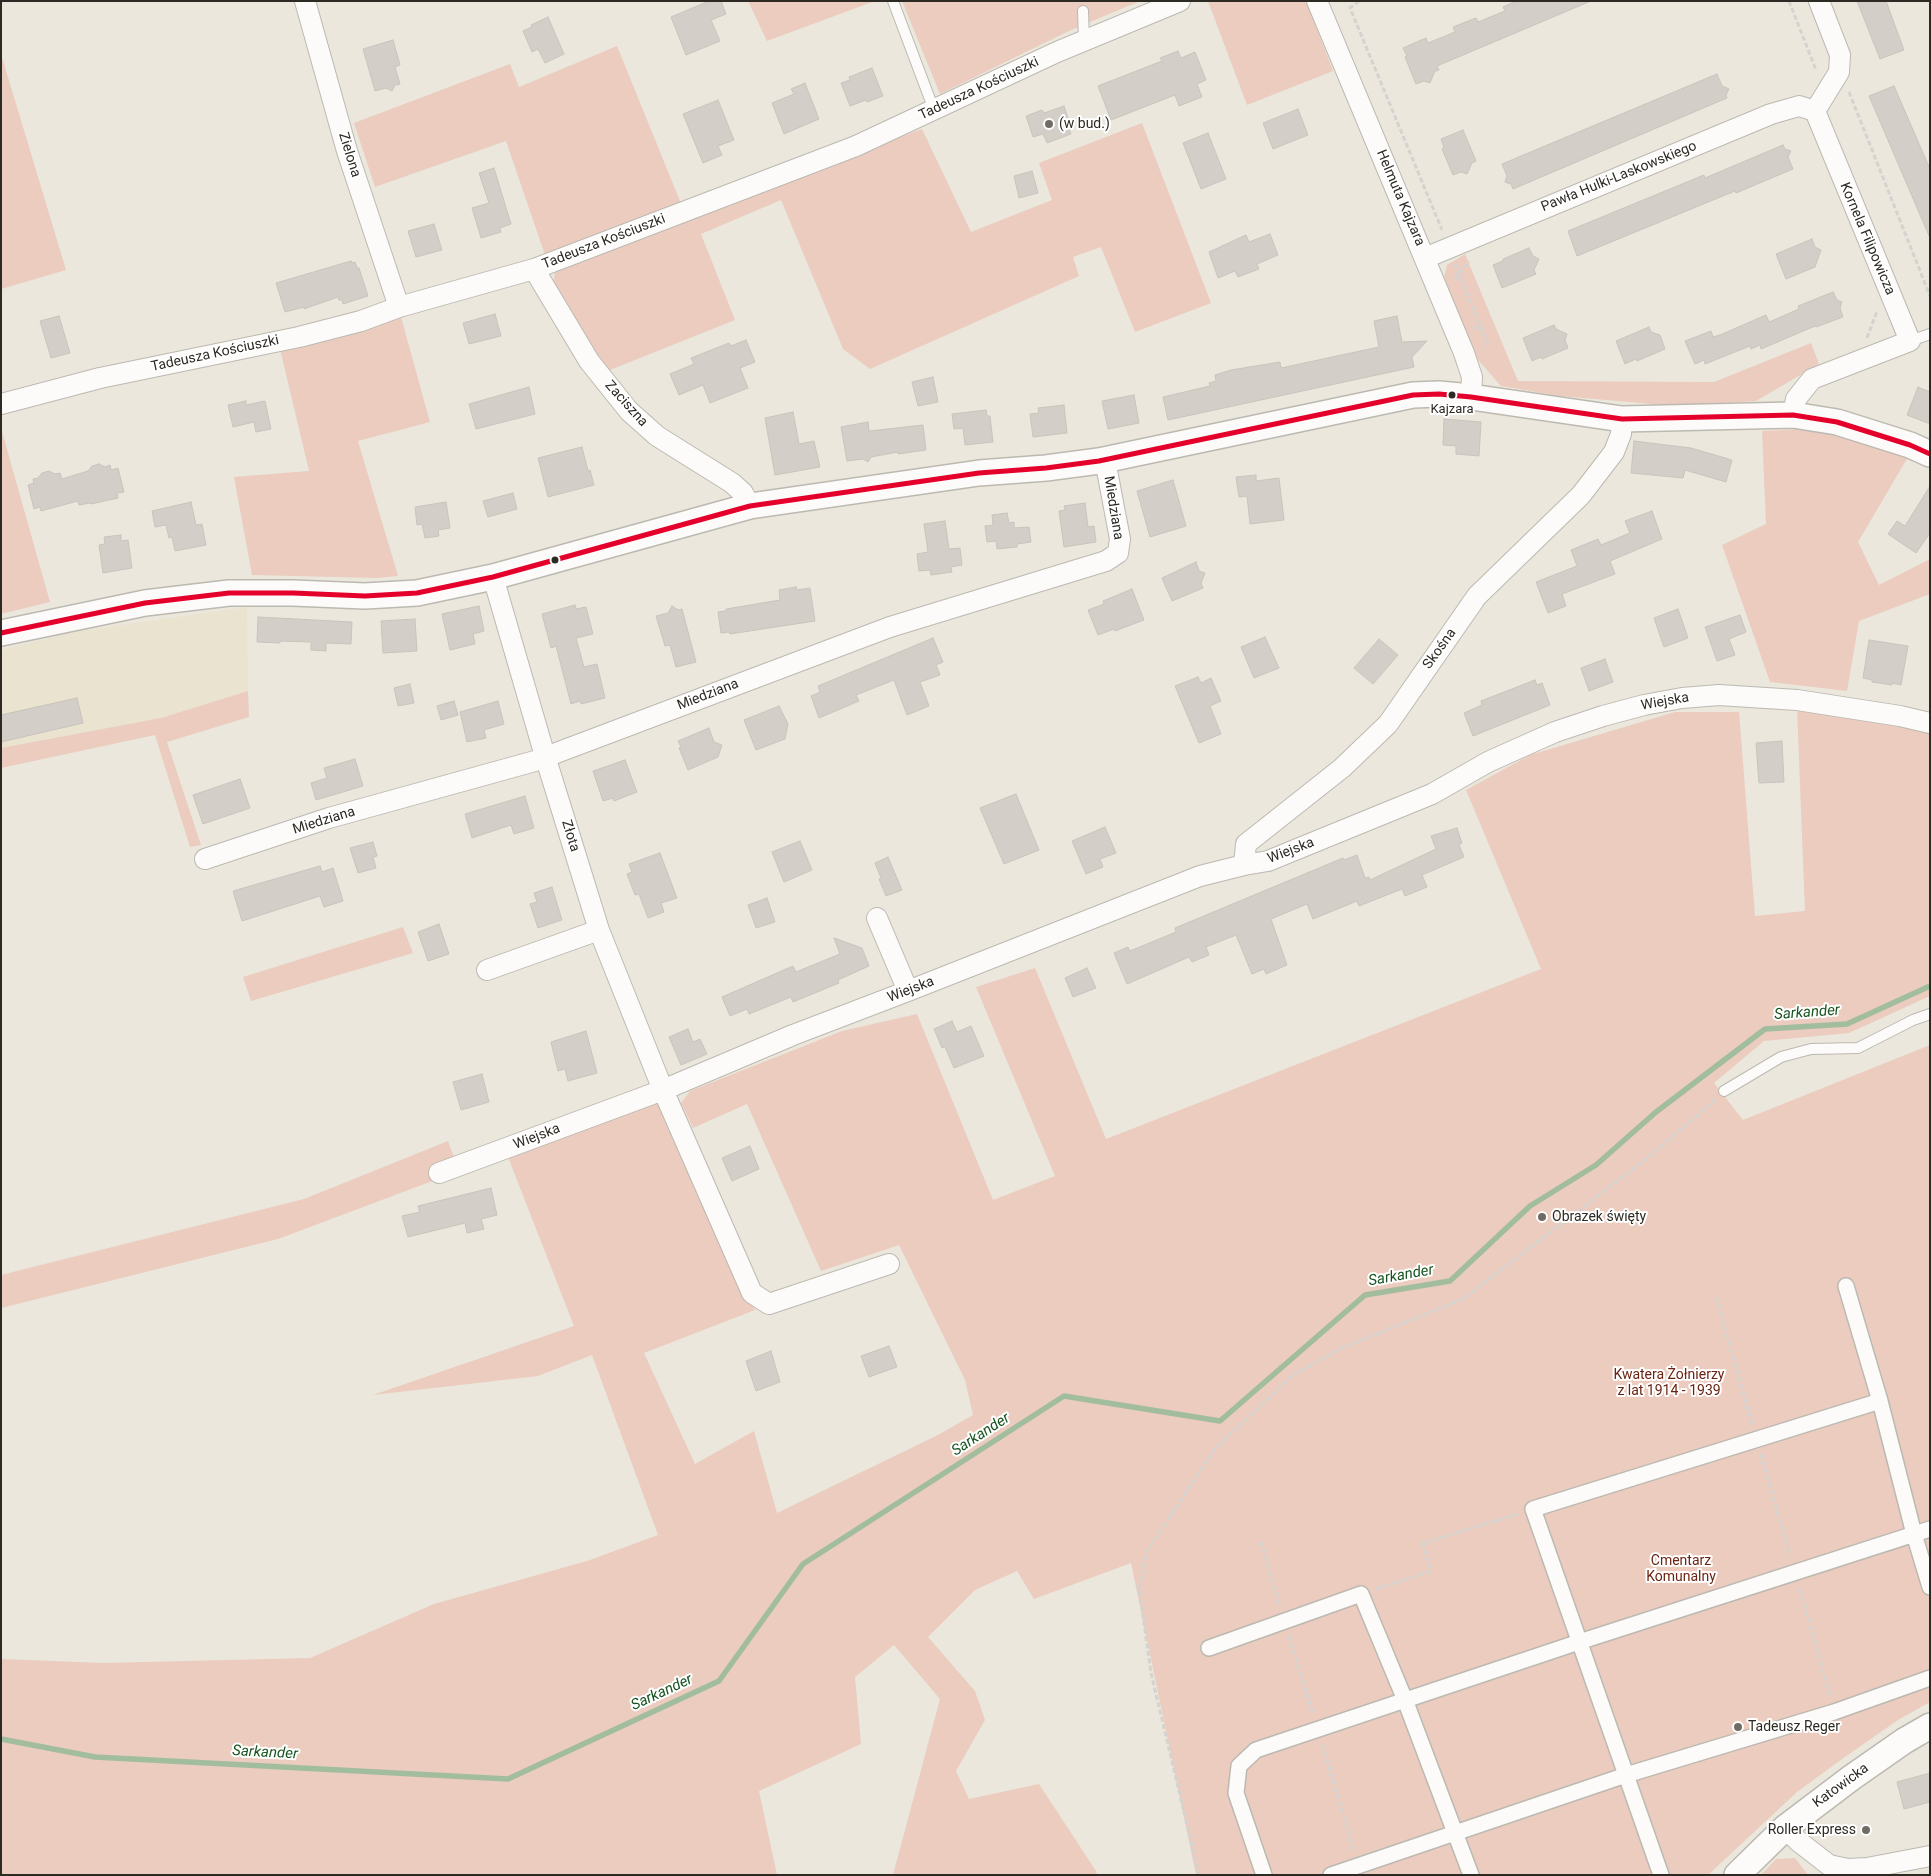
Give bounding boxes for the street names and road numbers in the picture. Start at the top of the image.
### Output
street label: Tadeusza Kościuszki [916,54,1042,124]
street label: Zielona [334,131,364,179]
street label: Pawła Hulki-Laskowskiego [1539,138,1699,216]
street label: Helmuta Kajzara [1372,147,1428,249]
street label: Kornela Filipowicza [1836,180,1898,298]
street label: Tadeusza Kościuszki [540,211,668,273]
street label: Tadeusza Kościuszki [149,332,281,376]
street label: Zaciszna [601,377,651,431]
street label: Miedziana [1100,475,1126,541]
street label: Skośna [1420,625,1460,673]
street label: Miedziana [675,676,741,714]
street label: Wiejska [1640,690,1690,714]
street label: Miedziana [291,804,357,838]
street label: Złota [557,818,583,854]
street label: Wiejska [1265,834,1317,868]
street label: Wiejska [885,973,937,1007]
street label: Wiejska [511,1120,563,1154]
street label: Katowicka [1810,1760,1872,1812]

